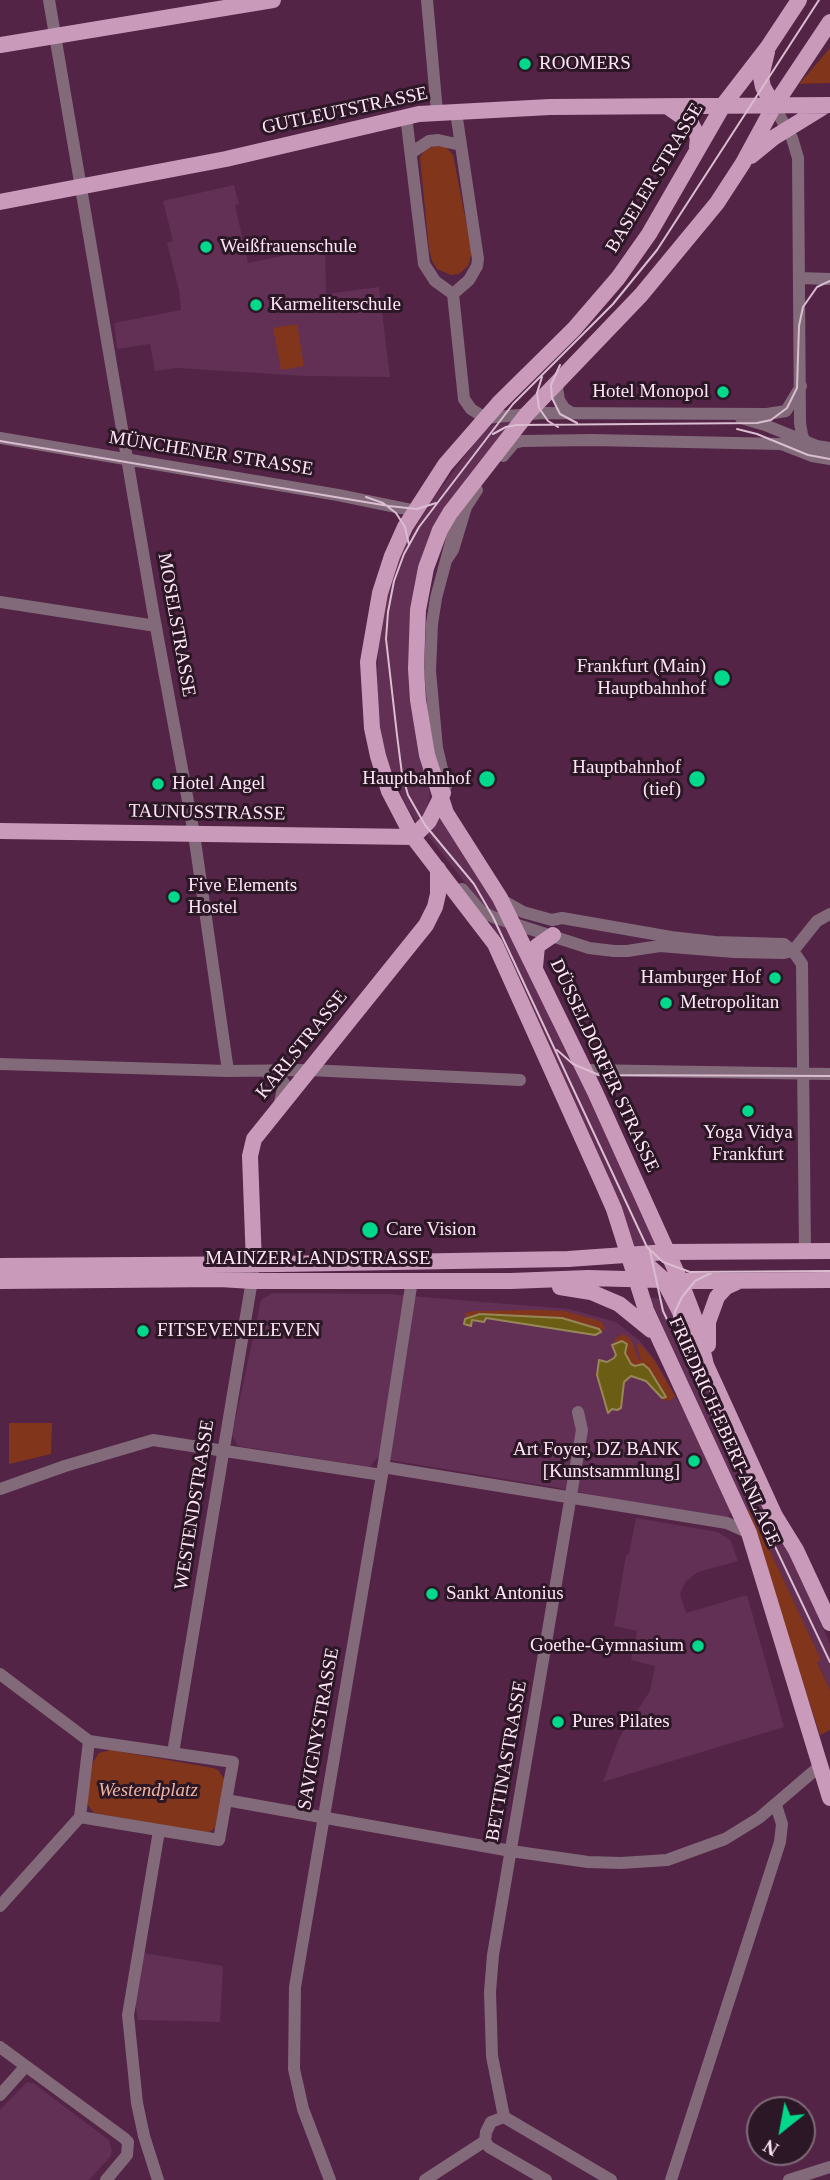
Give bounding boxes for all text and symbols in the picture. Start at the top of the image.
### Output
place label: ROOMERS [539,53,629,75]
marker: ROOMERS [517,56,533,72]
street label: GUTLEUTSTRASSE [263,83,427,139]
street label: BASELER STRASSE [603,102,707,254]
place label: Weißfrauenschule [220,236,379,258]
marker: Weißfrauenschule [198,239,214,255]
place label: Karmeliterschule [270,294,421,316]
marker: Karmeliterschule [248,297,264,313]
place label: Hotel Monopol [578,381,709,403]
marker: Hotel Monopol [715,384,731,400]
street label: MÜNCHENER STRASSE [110,427,312,481]
street label: MOSELSTRASSE [153,554,199,696]
place label: Frankfurt (Main) Hauptbahnhof [564,656,706,700]
marker: Frankfurt (Main) Hauptbahnhof [712,668,732,688]
place label: Hauptbahnhof (tief) [552,757,681,801]
place label: Hauptbahnhof [342,768,471,790]
marker: Hauptbahnhof [477,769,497,789]
marker: Hauptbahnhof (tief) [687,769,707,789]
place label: Hotel Angel [172,773,273,795]
marker: Hotel Angel [150,776,166,792]
street label: TAUNUSSTRASSE [130,800,284,826]
place label: Five Elements Hostel [188,875,311,919]
marker: Five Elements Hostel [166,889,182,905]
street label: DÜSSELDORFER STRASSE [546,958,662,1174]
place label: Hamburger Hof [625,967,761,989]
marker: Hamburger Hof [767,970,783,986]
street label: KARLSTRASSE [254,989,350,1101]
place label: Metropolitan [680,992,794,1014]
marker: Metropolitan [658,995,674,1011]
marker: Yoga Vidya Frankfurt [740,1103,756,1119]
place label: Yoga Vidya Frankfurt [701,1122,795,1166]
place label: Care Vision [386,1219,484,1241]
marker: Care Vision [360,1220,380,1240]
street label: MAINZER LANDSTRASSE [211,1248,425,1270]
street label: FRIEDRICH-EBERT-ANLAGE [665,1319,783,1545]
place label: FITSEVENELEVEN [157,1320,310,1342]
marker: FITSEVENELEVEN [135,1323,151,1339]
street label: WESTENDSTRASSE [171,1421,219,1589]
place label: Art Foyer, DZ BANK [Kunstsammlung] [514,1439,680,1483]
marker: Art Foyer, DZ BANK [Kunstsammlung] [686,1453,702,1469]
place label: Sankt Antonius [446,1583,580,1605]
marker: Sankt Antonius [424,1586,440,1602]
place label: Goethe-Gymnasium [507,1635,684,1657]
marker: Goethe-Gymnasium [690,1638,706,1654]
street label: SAVIGNYSTRASSE [294,1651,344,1807]
street label: BETTINASTRASSE [482,1682,532,1840]
place label: Pures Pilates [572,1711,686,1733]
marker: Pures Pilates [550,1714,566,1730]
park label: Westendplatz [88,1780,208,1802]
north arrow [746,2096,816,2166]
text: N [760,2135,782,2160]

